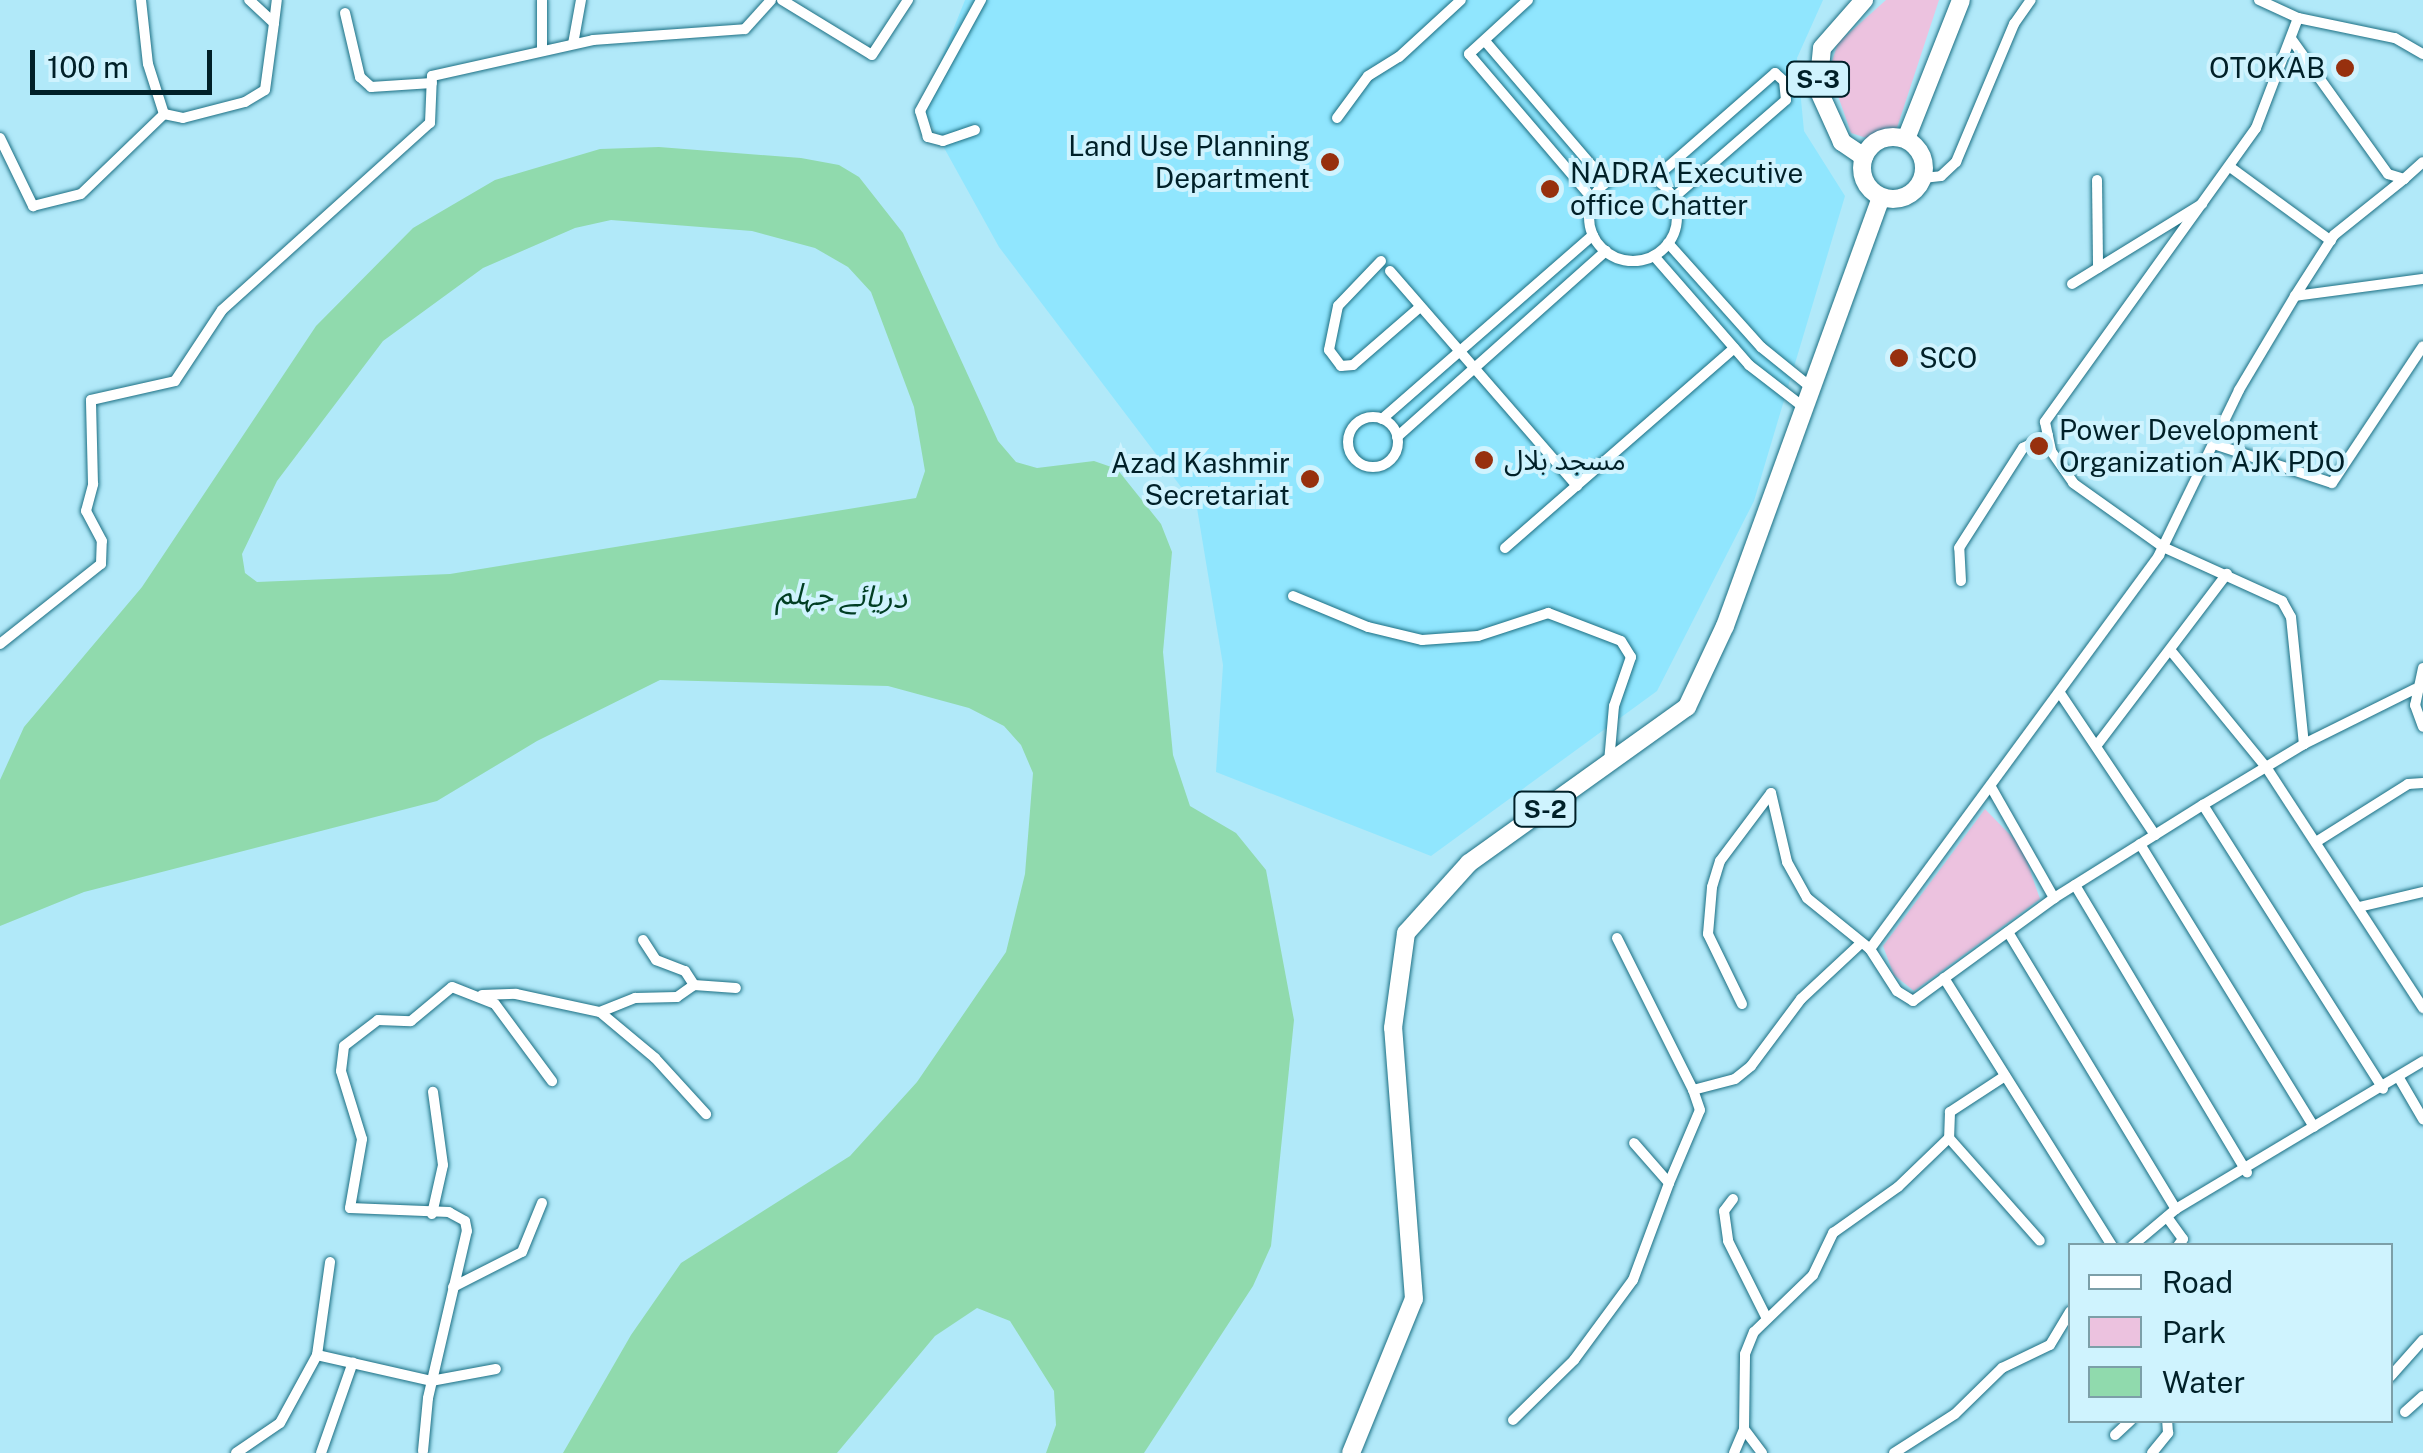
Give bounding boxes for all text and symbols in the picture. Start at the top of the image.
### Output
scale bar [35,30,218,92]
text: 100 m [47,49,129,85]
place label: OTOKAB [2209,51,2325,85]
marker: OTOKAB [2334,57,2356,79]
road number: S-3 [1786,59,1850,99]
place label: Land Use Planning Department [1068,129,1310,195]
marker: Land Use Planning Department [1319,151,1341,173]
place label: NADRA Executive office Chatter [1570,156,1803,222]
marker: NADRA Executive office Chatter [1539,178,1561,200]
place label: SCO [1919,341,1977,375]
marker: SCO [1888,347,1910,369]
place label: Power Development Organization AJK PDO [2059,413,2345,479]
marker: Power Development Organization AJK PDO [2028,435,2050,457]
place label: مسجد بلال [1504,443,1626,477]
place label: Azad Kashmir Secretariat [1111,446,1290,512]
marker: مسجد بلال [1473,449,1495,471]
marker: Azad Kashmir Secretariat [1299,468,1321,490]
water label: دریائے جہلم [776,575,908,615]
road number: S-2 [1512,789,1578,829]
legend [2068,1243,2393,1423]
text: Road [2162,1264,2233,1300]
text: Park [2162,1314,2226,1350]
text: Water [2162,1364,2245,1400]

